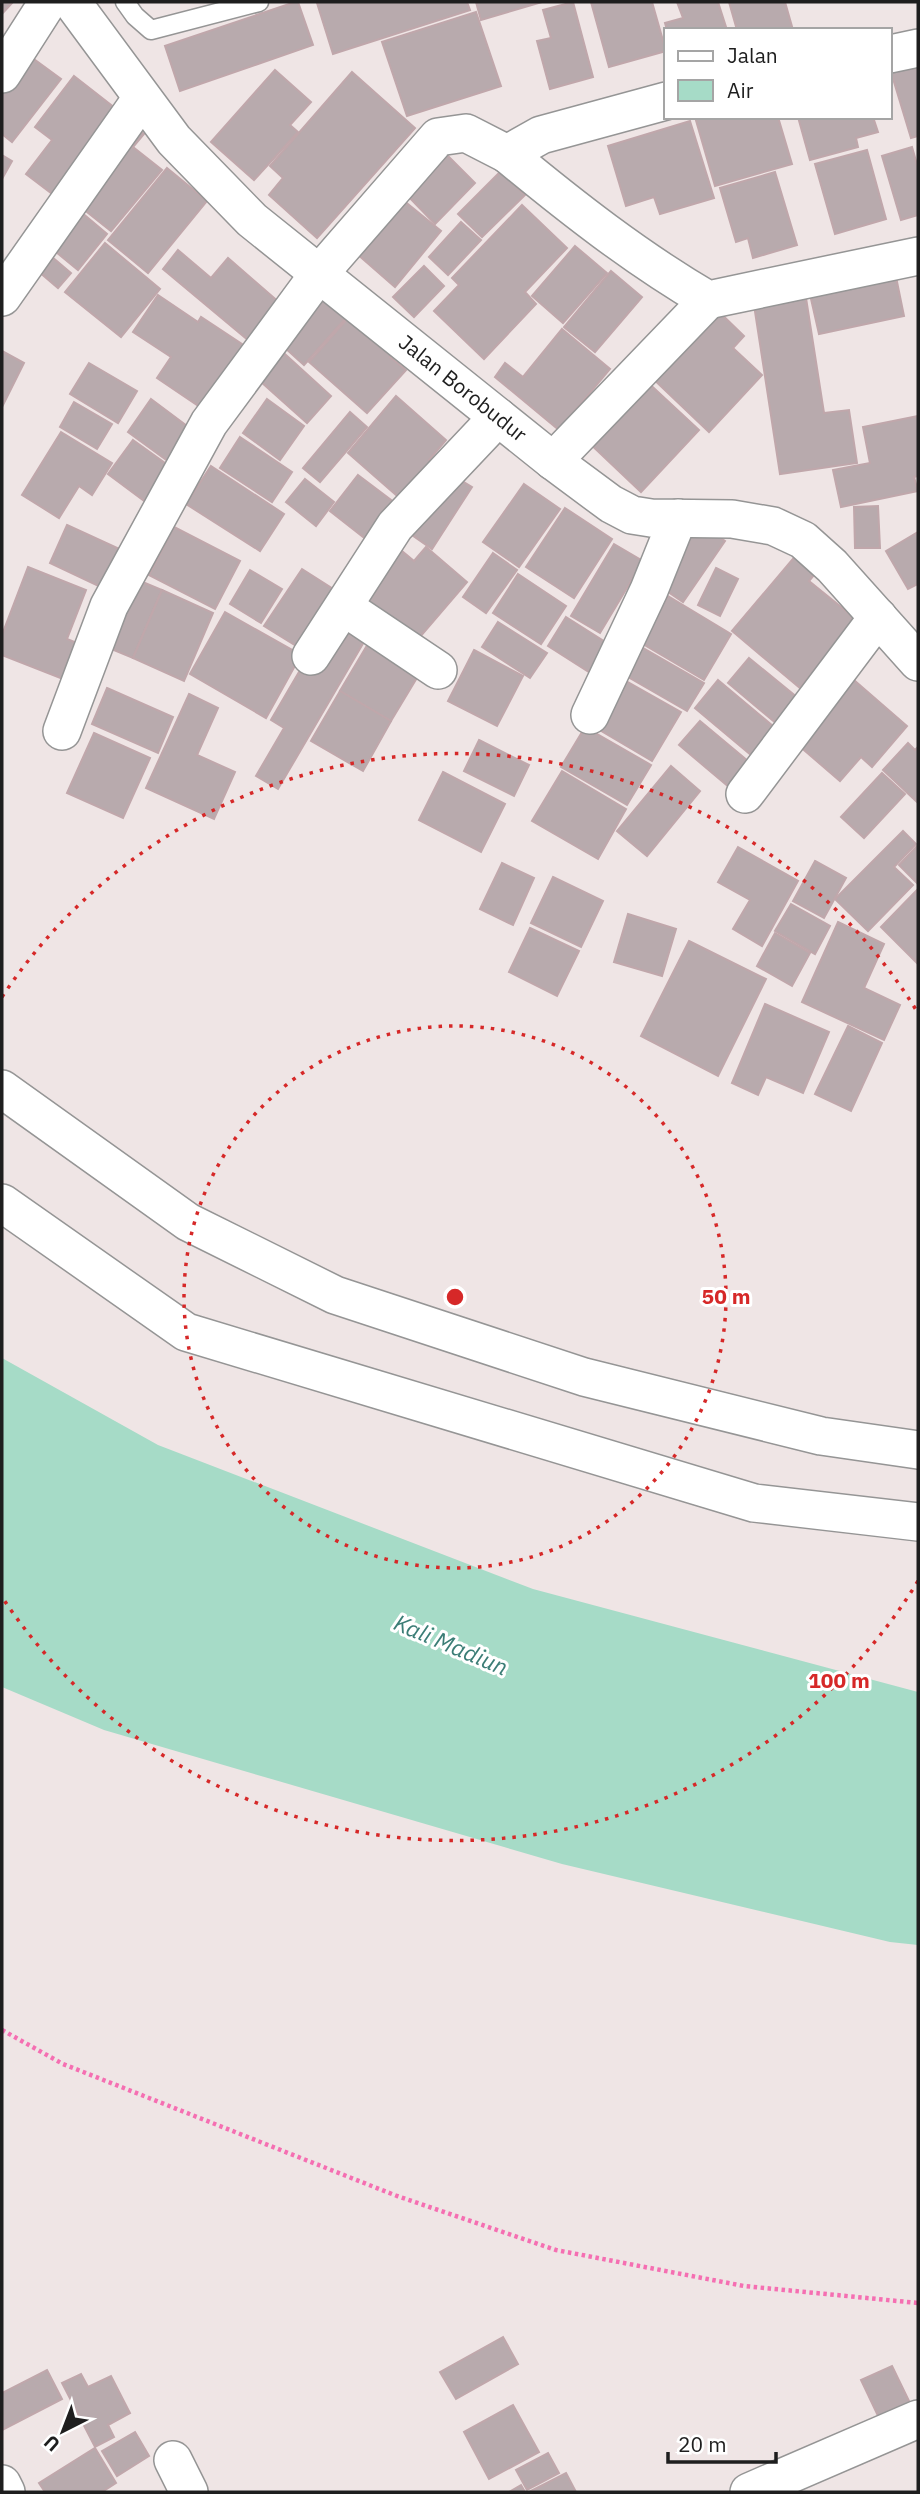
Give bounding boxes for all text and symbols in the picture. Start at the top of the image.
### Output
legend [664,28,892,119]
text: Jalan [727,41,778,69]
text: Air [727,76,754,104]
street label: Jalan Borobudur [393,328,533,448]
text: 50 m [702,1282,750,1310]
centre of rings [443,1285,467,1309]
water label: Kali Madiun [390,1607,513,1682]
text: 100 m [808,1666,870,1694]
north arrow [28,2396,98,2466]
scale bar [668,2420,776,2464]
text: U [39,2430,65,2457]
text: 20 m [678,2430,727,2458]

